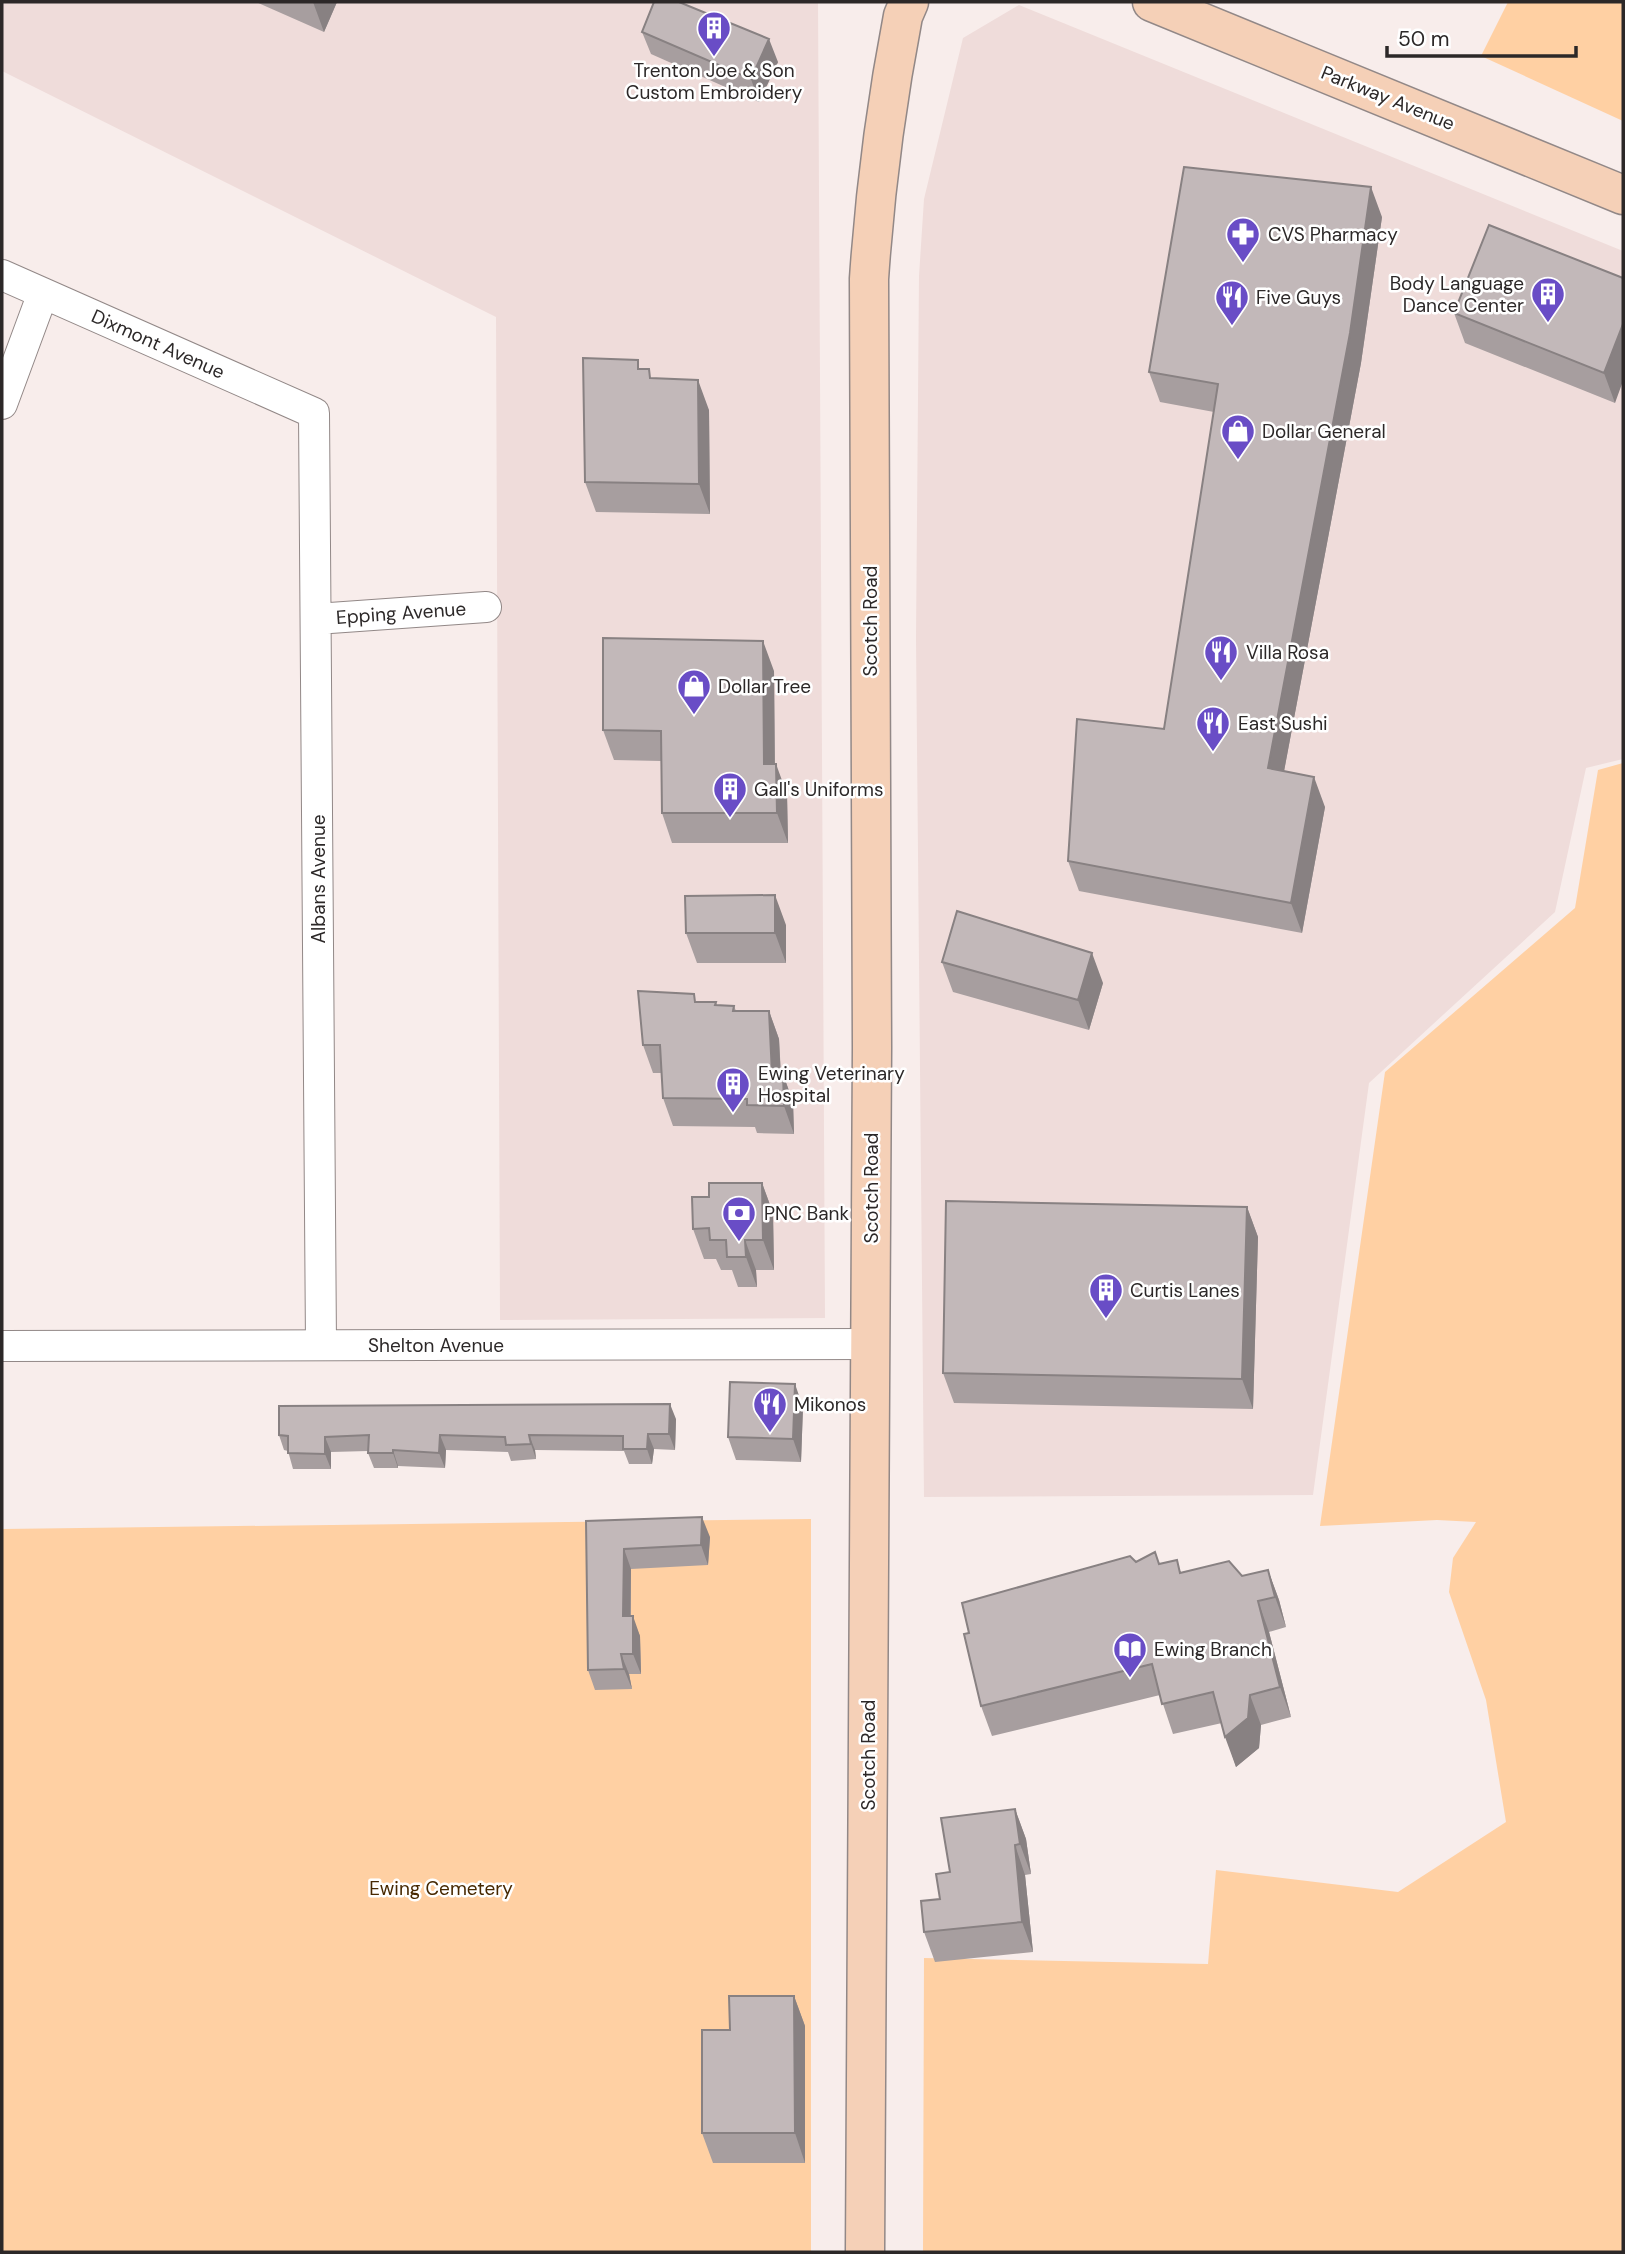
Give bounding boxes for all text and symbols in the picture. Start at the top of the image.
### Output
building icon: Trenton Joe & Son Custom Embroidery [695,9,733,58]
scale bar [1387,14,1576,58]
text: 50 m [1398,25,1449,53]
place label: Trenton Joe & Son Custom Embroidery [626,58,803,105]
street label: Parkway Avenue [1318,60,1458,136]
pharmacy icon: CVS Pharmacy [1224,215,1262,264]
place label: CVS Pharmacy [1268,222,1398,247]
place label: Body Language Dance Center [1390,271,1524,318]
building icon: Body Language Dance Center [1529,275,1567,324]
restaurant icon: Five Guys [1213,278,1251,327]
place label: Five Guys [1256,285,1341,310]
street label: Dixmont Avenue [87,303,229,385]
shop icon: Dollar General [1219,412,1257,461]
place label: Dollar General [1262,419,1386,444]
street label: Scotch Road [858,565,883,677]
street label: Epping Avenue [335,596,467,630]
restaurant icon: Villa Rosa [1202,633,1240,682]
place label: Villa Rosa [1246,640,1329,665]
shop icon: Dollar Tree [675,667,713,716]
place label: Dollar Tree [718,674,811,699]
restaurant icon: East Sushi [1194,704,1232,753]
place label: East Sushi [1238,711,1328,736]
building icon: Gall's Uniforms [711,770,749,819]
place label: Gall's Uniforms [754,777,884,802]
street label: Albans Avenue [306,814,331,944]
place label: Ewing Veterinary Hospital [758,1061,905,1108]
building icon: Ewing Veterinary Hospital [714,1065,752,1114]
street label: Scotch Road [859,1132,884,1244]
bank icon: PNC Bank [720,1194,758,1243]
place label: PNC Bank [764,1201,850,1226]
building icon: Curtis Lanes [1087,1271,1125,1320]
place label: Curtis Lanes [1130,1278,1240,1303]
street label: Shelton Avenue [368,1333,504,1358]
restaurant icon: Mikonos [751,1385,789,1434]
place label: Mikonos [794,1392,866,1417]
library icon: Ewing Branch [1111,1630,1149,1679]
place label: Ewing Branch [1154,1637,1272,1662]
street label: Scotch Road [856,1699,881,1811]
park label: Ewing Cemetery [369,1876,513,1901]

